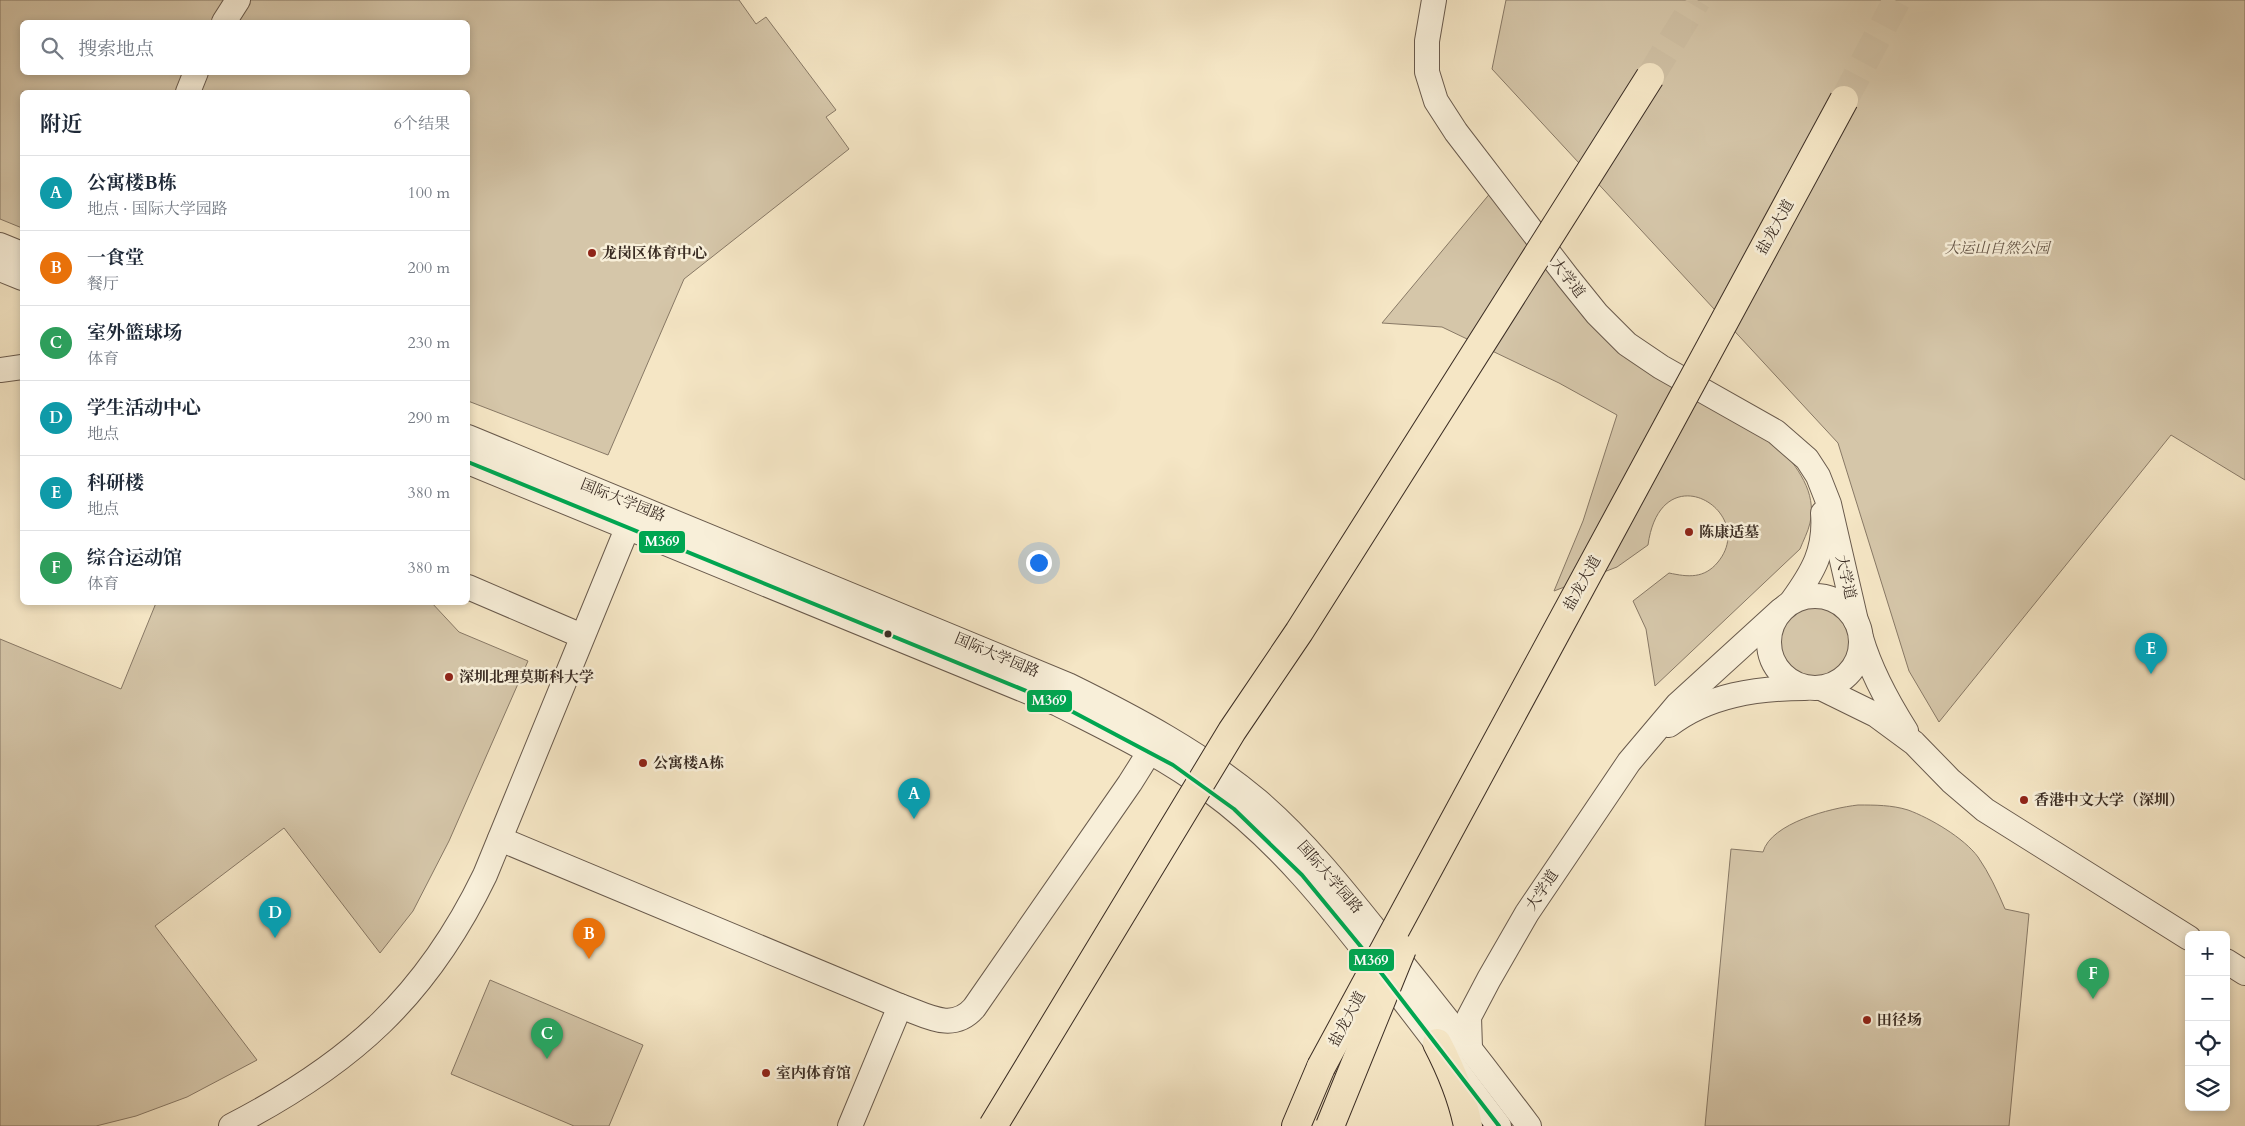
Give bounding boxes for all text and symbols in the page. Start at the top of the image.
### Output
search box [20,20,470,75]
icon: search [38,34,66,62]
text: 搜索地点 [78,36,154,62]
text: 附近 [40,110,82,139]
text: 6个结果 [394,113,450,135]
text: 公寓楼B栋 [87,170,177,196]
text: A [50,182,62,204]
text: 100 m [408,182,450,204]
street label: 盐龙大道 [1752,196,1798,258]
text: 地点 · 国际大学园路 [87,198,228,220]
park label: 大运山自然公园 [1944,238,2051,258]
place label: 龙岗区体育中心 [602,243,707,263]
text: 一食堂 [87,245,144,271]
marker: 龙岗区体育中心 [586,247,598,259]
street label: 大学道 [1546,254,1590,302]
text: B [50,257,62,279]
text: 200 m [408,257,450,279]
text: 餐厅 [87,273,119,295]
text: 室外篮球场 [87,320,182,346]
text: C [50,332,62,354]
text: 230 m [408,332,450,354]
text: 体育 [87,348,119,370]
text: 学生活动中心 [87,395,201,421]
text: D [49,407,63,429]
text: 290 m [408,407,450,429]
text: 地点 [87,423,119,445]
text: 科研楼 [87,470,144,496]
street label: 国际大学园路 [578,474,668,526]
text: E [51,482,61,504]
text: 380 m [408,482,450,504]
text: 地点 [87,498,119,520]
place label: 陈康适墓 [1699,522,1759,542]
marker: 陈康适墓 [1683,526,1695,538]
line badge: M369 [638,530,686,554]
text: M369 [644,532,680,551]
text: 综合运动馆 [87,545,182,571]
your location [1026,550,1052,576]
street label: 盐龙大道 [1559,552,1605,614]
street label: 大学道 [1831,553,1861,601]
text: F [51,557,61,579]
text: 380 m [408,557,450,579]
text: 体育 [87,573,119,595]
street label: 国际大学园路 [952,628,1042,682]
unlabelled marker [883,629,893,639]
pin: E [2135,633,2167,674]
place label: 深圳北理莫斯科大学 [459,667,594,687]
marker: 深圳北理莫斯科大学 [443,671,455,683]
line badge: M369 [1026,689,1073,713]
text: M369 [1031,691,1067,710]
place label: 公寓楼A栋 [653,753,724,773]
marker: 公寓楼A栋 [637,757,649,769]
pin: A [898,778,930,819]
place label: 香港中文大学（深圳） [2034,790,2184,810]
marker: 香港中文大学（深圳） [2018,794,2030,806]
street label: 国际大学园路 [1293,836,1367,918]
street label: 大学道 [1521,866,1563,914]
pin: D [259,897,291,938]
pin: B [573,918,605,959]
map controls [2185,931,2230,1111]
button: + [2185,931,2230,976]
line badge: M369 [1348,948,1395,972]
text: M369 [1353,951,1389,970]
pin: F [2077,958,2109,999]
button: − [2185,976,2230,1021]
street label: 盐龙大道 [1324,988,1370,1050]
place label: 田径场 [1877,1010,1922,1030]
marker: 田径场 [1861,1014,1873,1026]
pin: C [531,1018,563,1059]
button: locate [2185,1021,2230,1066]
place label: 室内体育馆 [776,1063,851,1083]
button: layers [2185,1066,2230,1111]
marker: 室内体育馆 [760,1067,772,1079]

